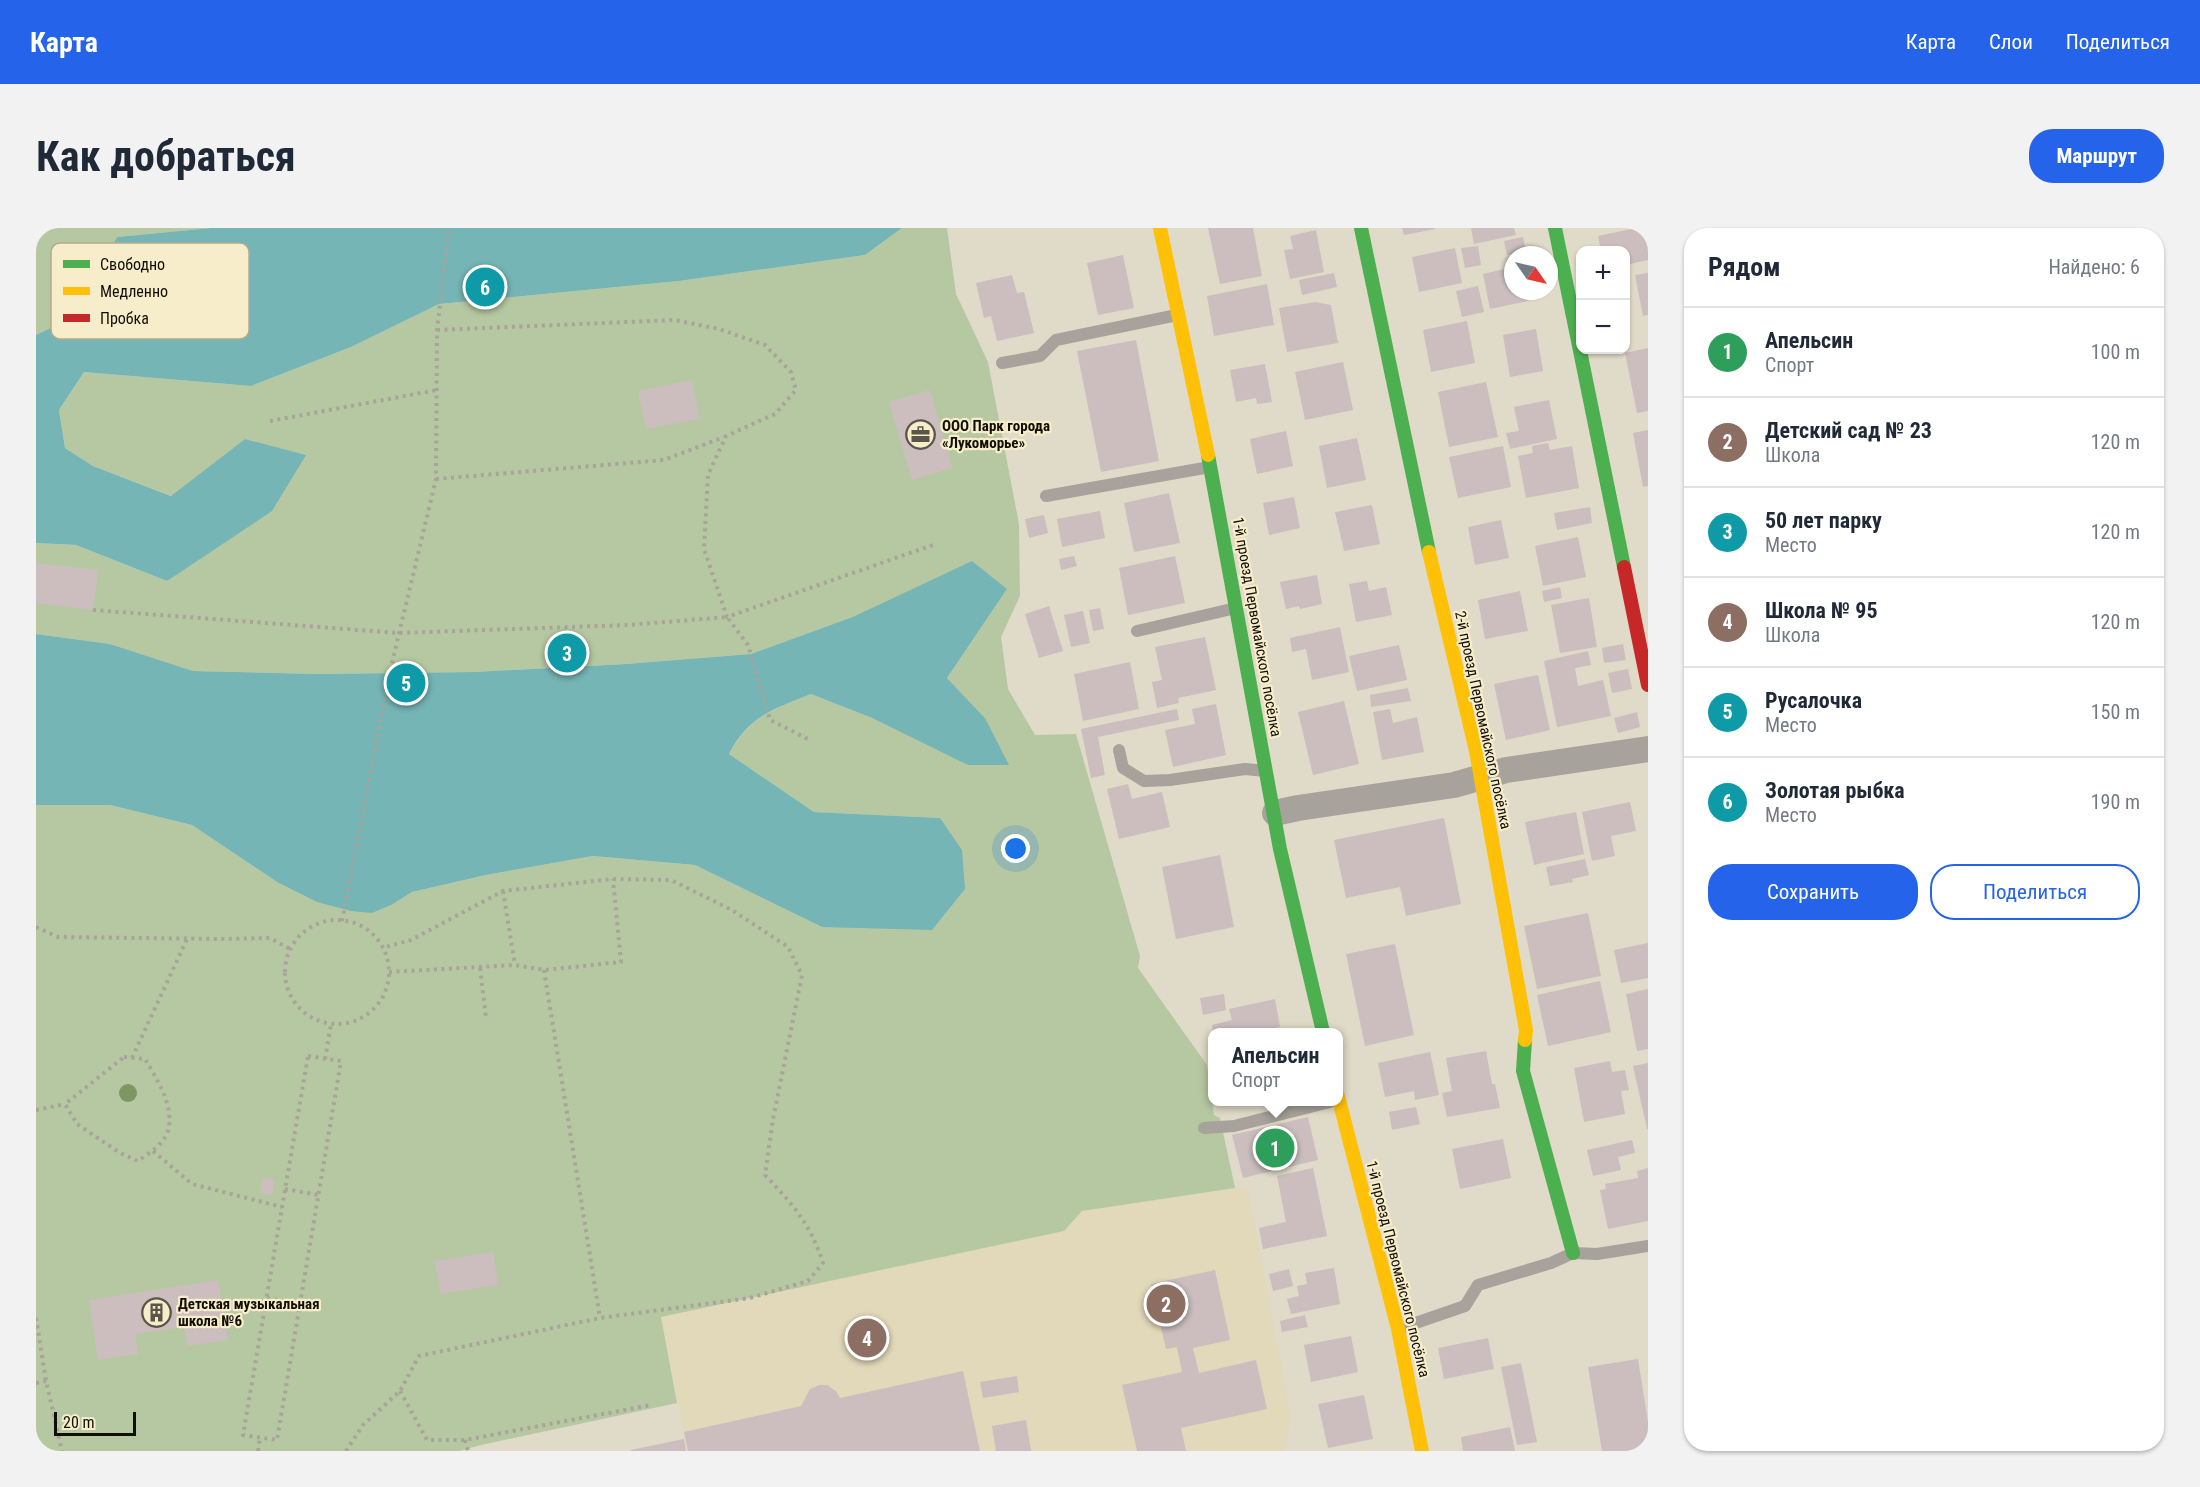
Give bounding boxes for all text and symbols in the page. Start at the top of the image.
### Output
text: Карта [30,26,98,59]
text: Карта [1906,30,1956,54]
text: Слои [1989,30,2033,54]
text: Поделиться [2066,30,2170,54]
button: Маршрут [2029,129,2164,183]
text: Как добраться [36,132,296,181]
legend [51,243,249,339]
north arrow [1504,246,1558,300]
map controls [1576,246,1630,354]
button: + [1576,246,1630,300]
text: Рядом [1708,252,1780,282]
text: Свободно [100,255,165,274]
text: Найдено: 6 [2048,255,2140,279]
pin: 6 [466,264,504,310]
text: Медленно [100,282,168,301]
button: − [1576,300,1630,354]
text: Пробка [100,309,149,328]
text: Апельсин [1765,328,1853,353]
text: 1 [1722,340,1733,364]
text: 100 m [2091,340,2140,364]
text: Спорт [1765,353,1814,377]
place label: ООО Парк города «Лукоморье» [942,417,1050,452]
text: Детский сад № 23 [1765,418,1932,443]
office icon: ООО Парк города «Лукоморье» [905,419,937,451]
text: 2 [1722,430,1733,454]
text: 120 m [2091,430,2140,454]
text: Школа [1765,443,1820,467]
text: 50 лет парку [1765,508,1882,533]
street label: 1-й проезд Первомайского посёлка [1229,516,1285,738]
text: 3 [1722,520,1733,544]
text: 120 m [2091,520,2140,544]
text: Место [1765,533,1817,557]
text: Школа № 95 [1765,598,1878,623]
street label: 2-й проезд Первомайского посёлка [1451,609,1515,831]
text: 4 [1722,610,1733,634]
text: 120 m [2091,610,2140,634]
text: Школа [1765,623,1820,647]
pin: 3 [548,630,586,676]
pin: 5 [386,660,425,706]
text: Русалочка [1765,688,1862,713]
text: 5 [1722,700,1733,724]
text: 150 m [2091,700,2140,724]
text: Место [1765,713,1817,737]
text: Золотая рыбка [1765,778,1905,803]
text: 6 [1722,790,1733,814]
text: 190 m [2091,790,2140,814]
text: Место [1765,803,1817,827]
your location [1001,834,1030,863]
button: Сохранить [1708,864,1918,920]
button: Поделиться [1930,864,2140,920]
popup [1208,1028,1343,1106]
text: Апельсин [1231,1043,1320,1068]
text: Спорт [1231,1068,1281,1092]
pin: 1 [1256,1126,1294,1170]
street label: 1-й проезд Первомайского посёлка [1362,1159,1434,1379]
pin: 2 [1146,1282,1186,1326]
place label: Детская музыкальная школа №6 [178,1295,320,1330]
building icon: Детская музыкальная школа №6 [141,1297,173,1329]
pin: 4 [848,1316,886,1360]
scale bar [54,1409,136,1436]
text: 20 m [63,1413,95,1432]

